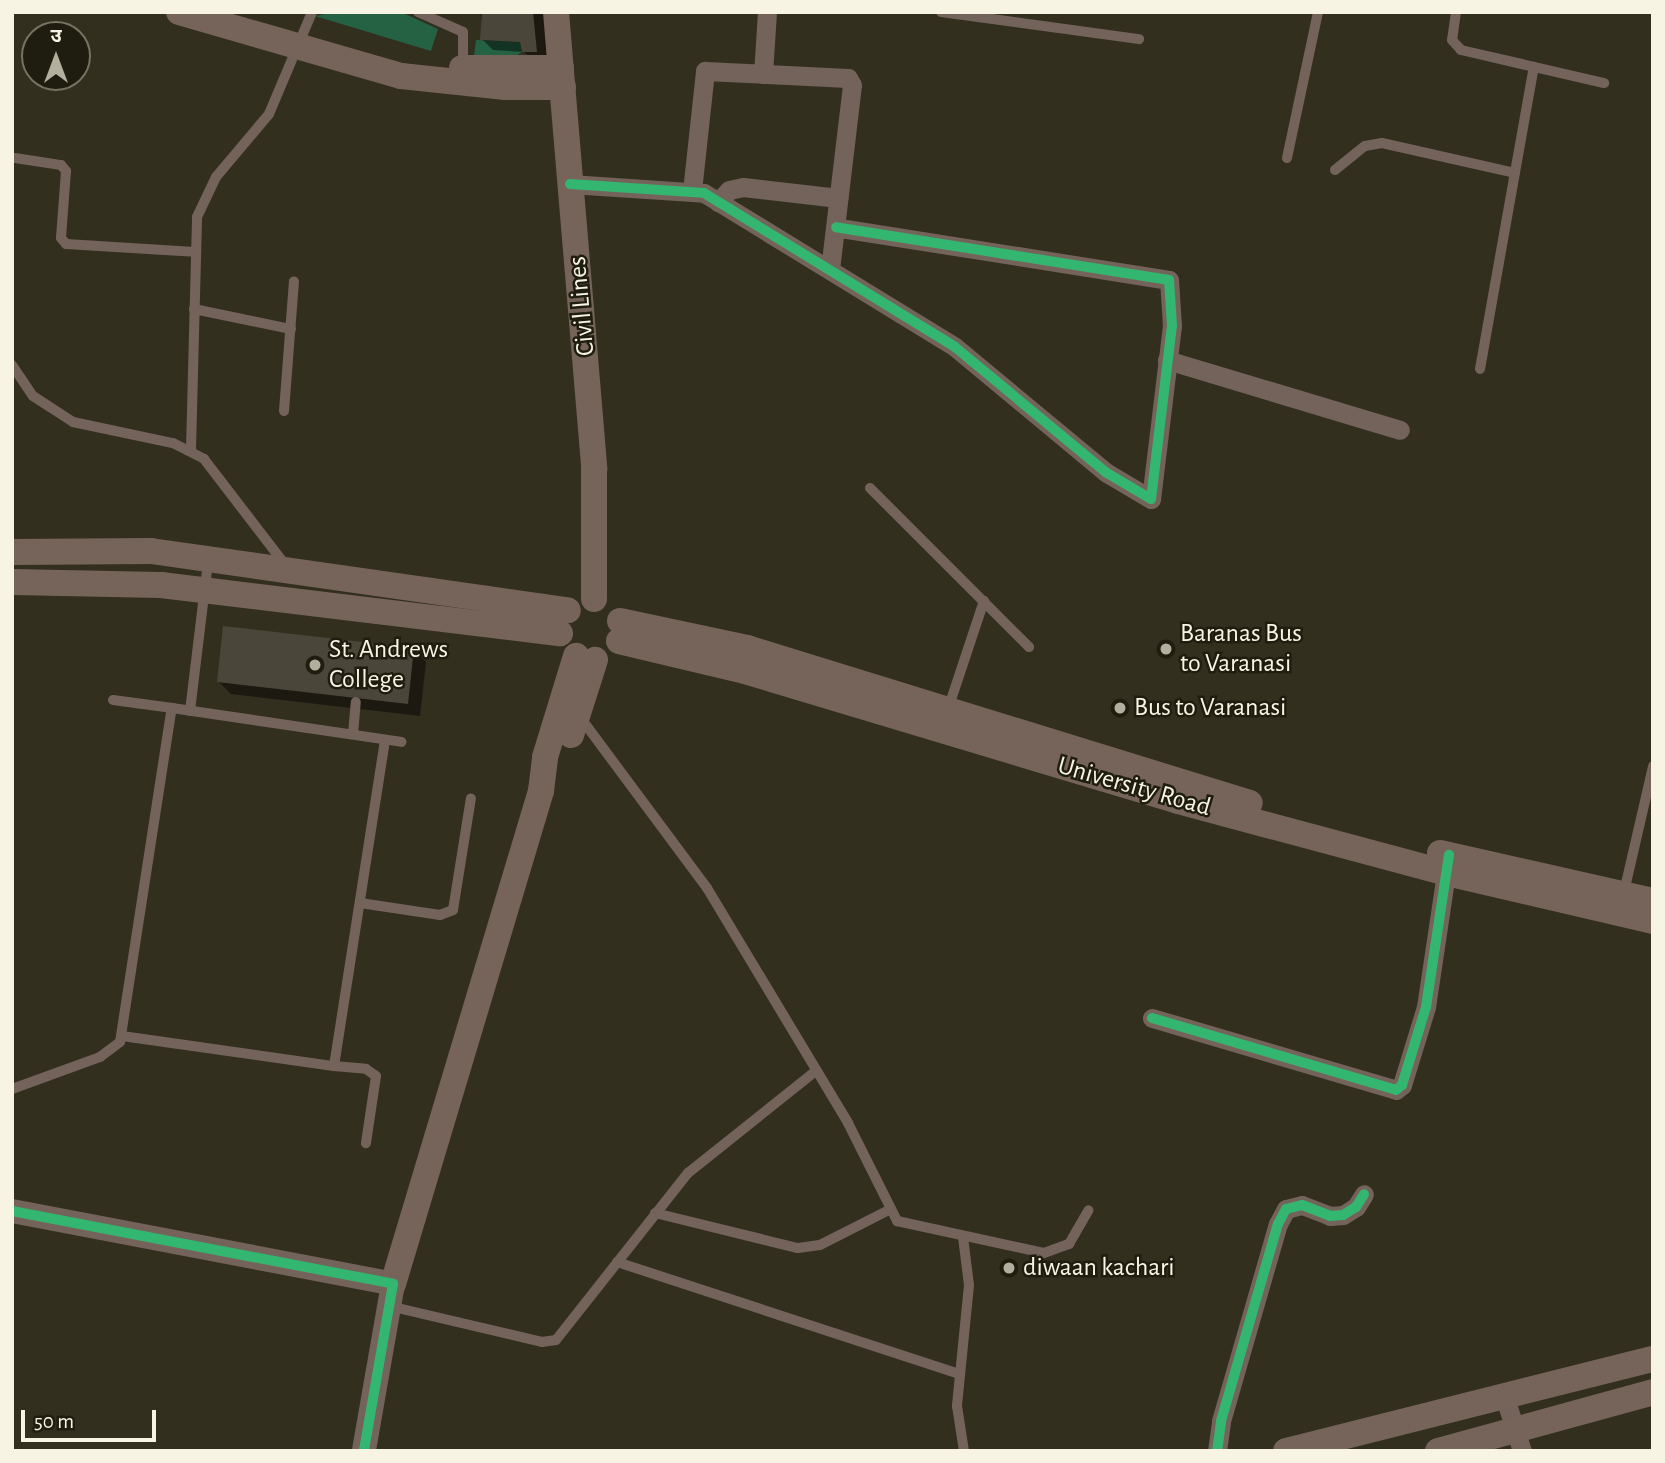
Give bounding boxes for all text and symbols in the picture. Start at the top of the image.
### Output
north arrow [21,21,91,91]
text: उ [50,27,62,46]
street label: Civil Lines [562,255,602,357]
place label: Baranas Bus to Varanasi [1180,618,1302,680]
place label: St. Andrews College [329,634,448,696]
marker: Baranas Bus to Varanasi [1158,641,1174,657]
marker: St. Andrews College [307,657,323,673]
place label: Bus to Varanasi [1134,692,1286,724]
marker: Bus to Varanasi [1112,700,1128,716]
street label: University Road [1054,750,1214,824]
place label: diwaan kachari [1023,1252,1175,1284]
marker: diwaan kachari [1001,1260,1017,1276]
scale bar [24,1396,159,1440]
text: 50 m [34,1411,74,1432]

